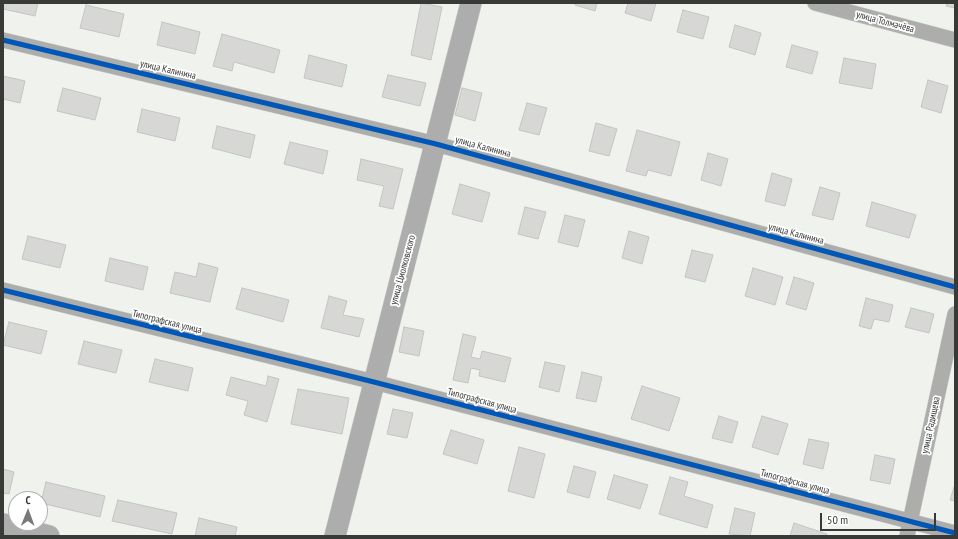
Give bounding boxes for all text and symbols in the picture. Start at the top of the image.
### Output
street label: улица Толмачёва [855,8,915,36]
street label: улица Калинина [139,58,197,82]
street label: улица Калинина [454,134,512,160]
street label: улица Калинина [767,221,825,247]
street label: улица Циолковского [388,234,418,306]
street label: Типографская улица [131,308,203,336]
street label: Типографская улица [446,386,518,416]
street label: улица Радищева [919,395,943,455]
street label: Типографская улица [759,467,831,497]
north arrow [8,491,48,531]
text: С [26,493,31,507]
scale bar [822,505,938,531]
text: 50 m [827,512,848,527]

